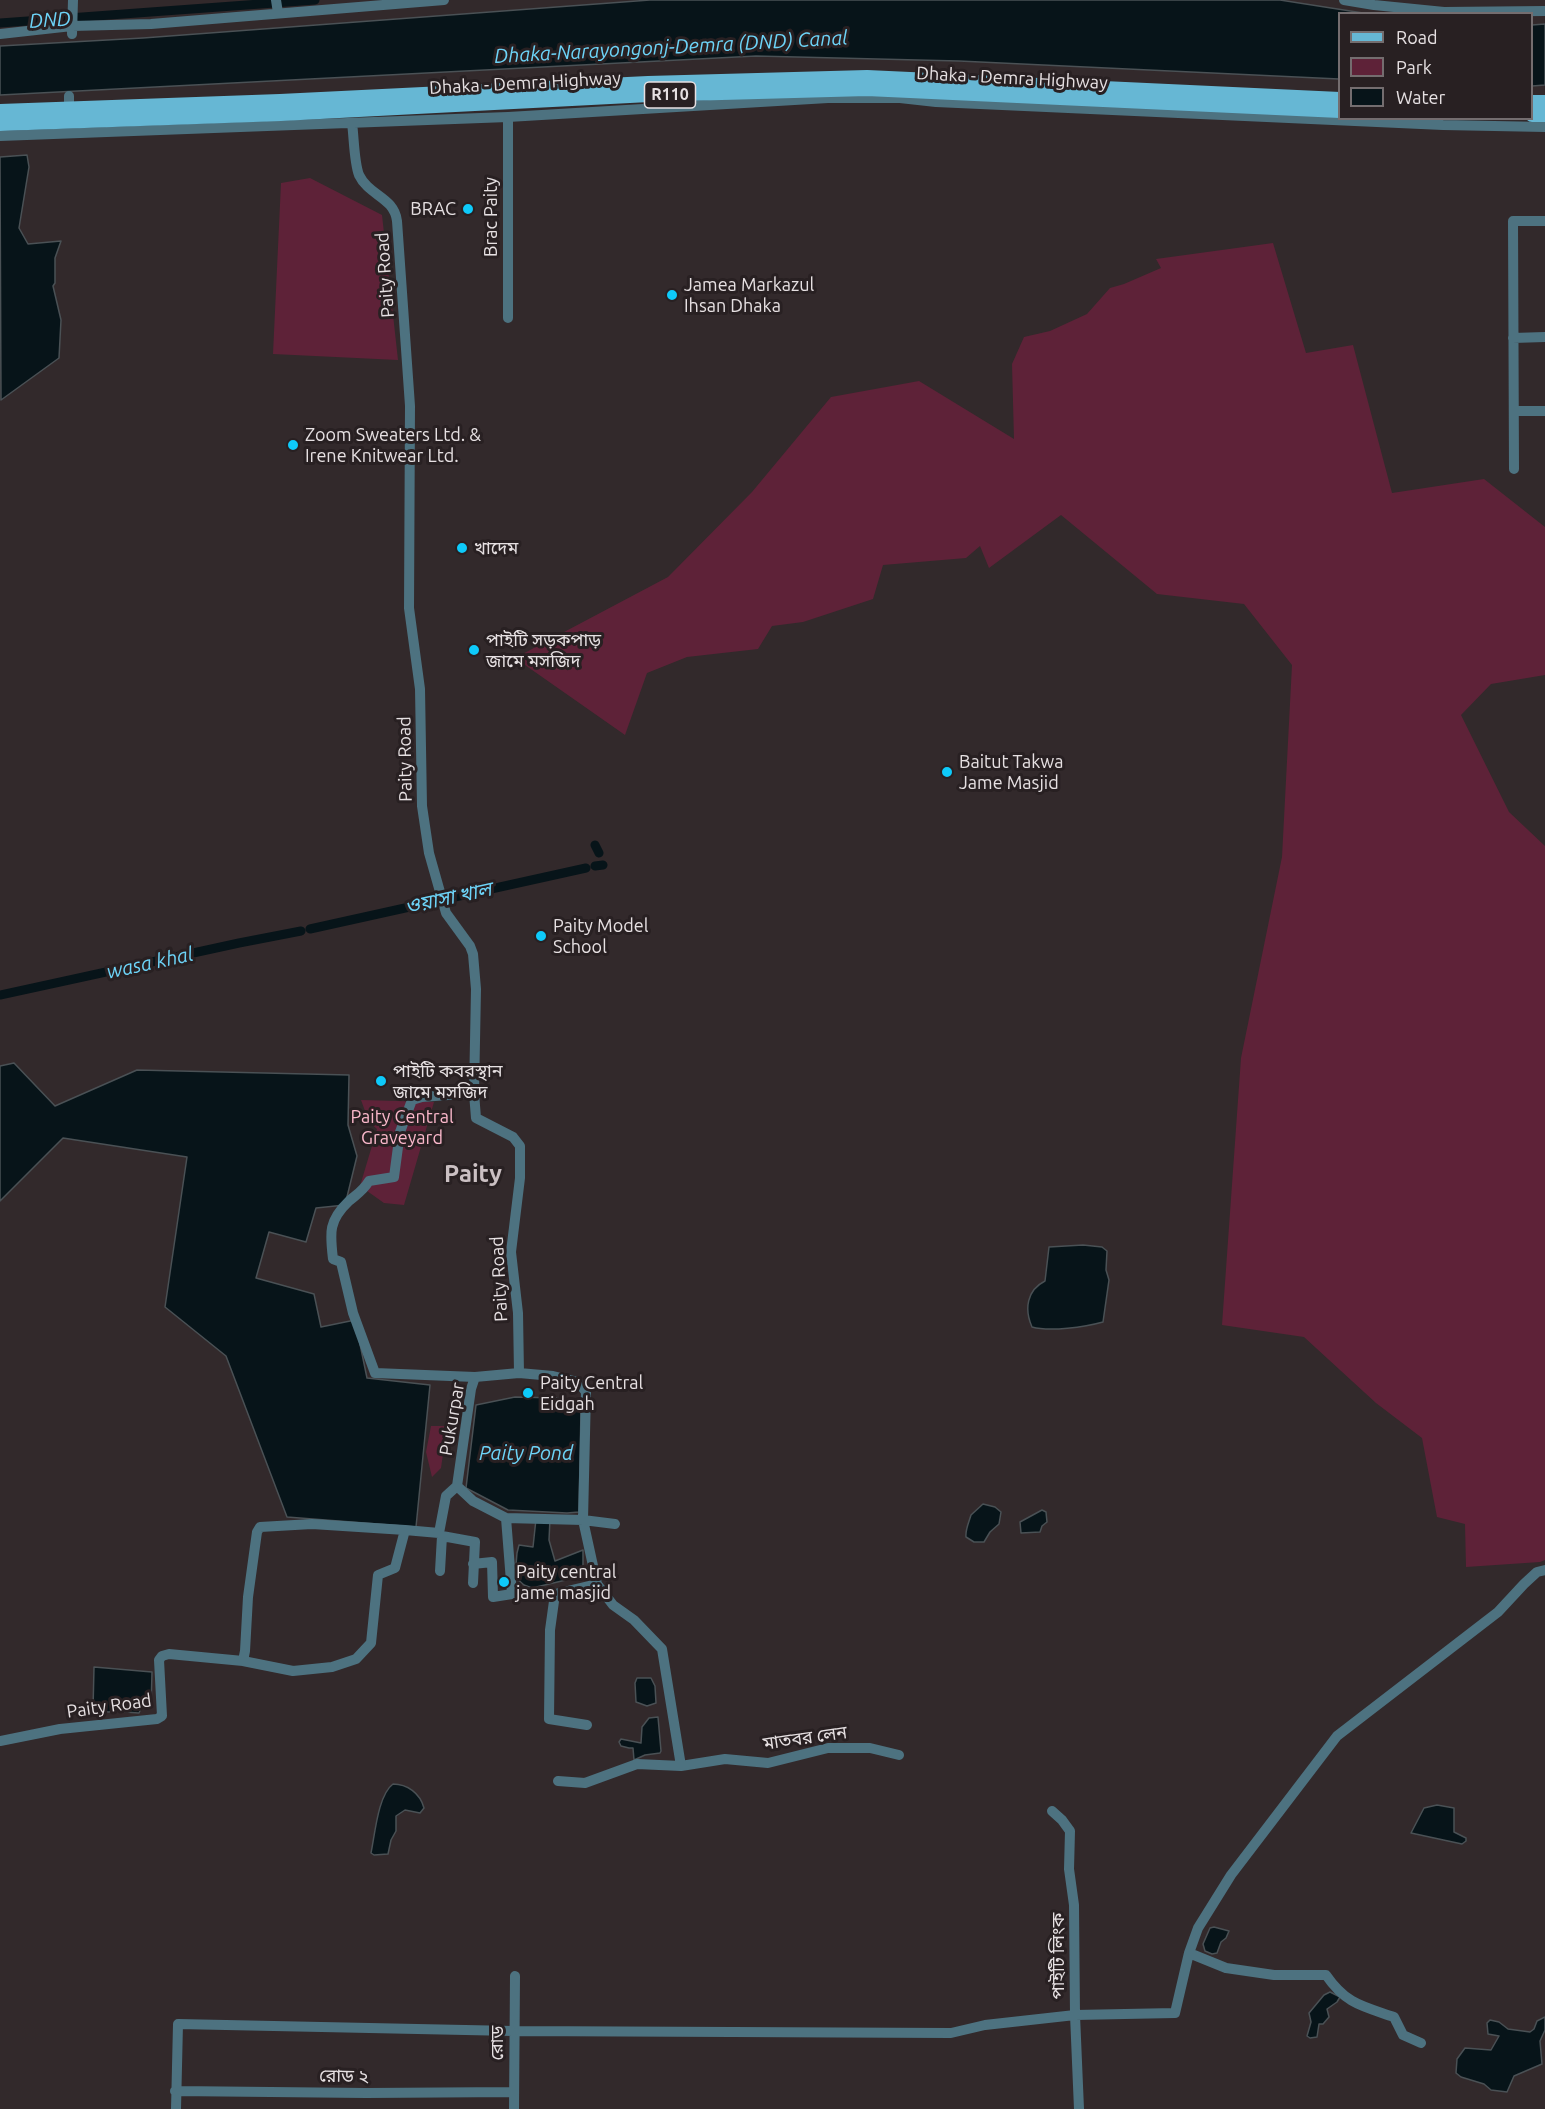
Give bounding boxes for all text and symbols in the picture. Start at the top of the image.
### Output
water label: DND [28,7,72,33]
legend [1338,12,1533,120]
water label: Dhaka-Narayongonj-Demra (DND) Canal [494,26,848,68]
text: Road [1396,27,1438,47]
text: Park [1396,57,1432,77]
street label: Dhaka - Demra Highway [916,62,1108,94]
street label: Dhaka - Demra Highway [429,67,621,99]
road number: R110 [644,82,696,108]
text: Water [1396,87,1445,107]
street label: Brac Paity [480,177,502,257]
place label: BRAC [410,198,456,220]
marker: BRAC [461,202,475,216]
street label: Paity Road [371,232,399,318]
place label: Jamea Markazul Ihsan Dhaka [684,274,814,316]
marker: Jamea Markazul Ihsan Dhaka [665,288,679,302]
place label: Zoom Sweaters Ltd. & Irene Knitwear Ltd. [305,424,481,466]
marker: Zoom Sweaters Ltd. & Irene Knitwear Ltd. [286,438,300,452]
place label: খাদেম [474,537,518,559]
marker: খাদেম [455,541,469,555]
place label: পাইটি সড়কপাড় জামে মসজিদ [486,629,601,672]
marker: পাইটি সড়কপাড় জামে মসজিদ [467,643,481,657]
street label: Paity Road [393,716,417,802]
place label: Baitut Takwa Jame Masjid [959,751,1063,794]
marker: Baitut Takwa Jame Masjid [940,765,954,779]
water label: ওয়াসা খাল [402,877,494,919]
place label: Paity Model School [553,915,648,958]
marker: Paity Model School [534,929,548,943]
water label: wasa khal [104,942,196,984]
place label: পাইটি কবরস্থান জামে মসজিদ [393,1060,503,1102]
marker: পাইটি কবরস্থান জামে মসজিদ [374,1074,388,1088]
park label: Paity Central Graveyard [350,1106,454,1148]
district label: Paity [444,1160,502,1188]
street label: Paity Road [486,1236,512,1322]
place label: Paity Central Eidgah [540,1372,643,1414]
street label: Pukurpar [435,1381,469,1457]
marker: Paity Central Eidgah [521,1386,535,1400]
water label: Paity Pond [479,1441,573,1465]
place label: Paity central jame masjid [516,1561,616,1604]
marker: Paity central jame masjid [497,1575,511,1589]
street label: Paity Road [65,1689,153,1723]
street label: মাতবর লেন [762,1721,848,1755]
street label: পাইটি লিংক [1047,1913,1069,1999]
street label: রোড [486,2026,508,2060]
street label: রোড ২ [319,2065,369,2087]

